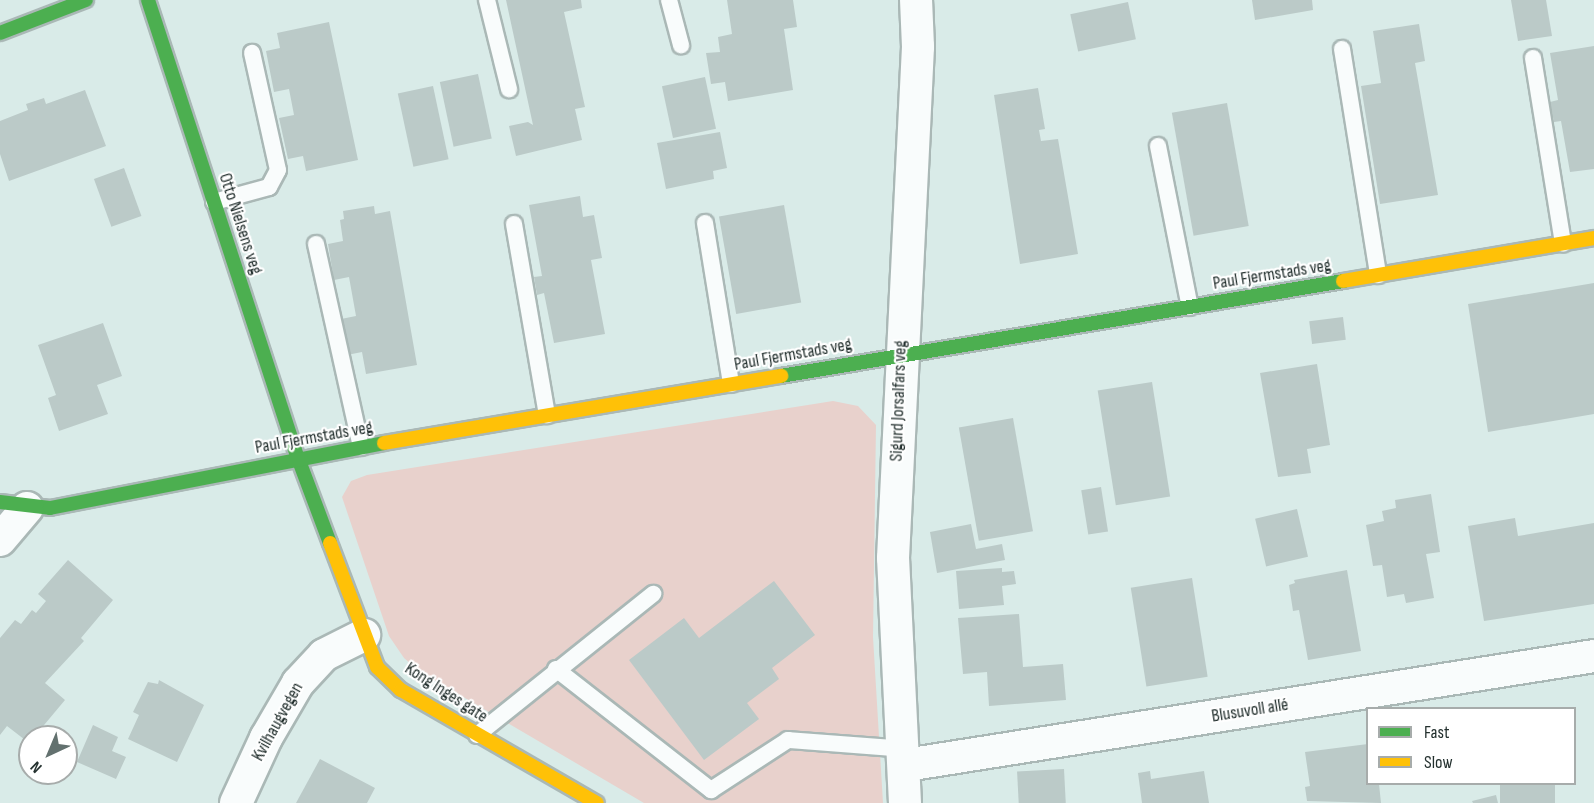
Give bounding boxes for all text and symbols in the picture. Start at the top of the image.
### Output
street label: Otto Nielsens veg [213,171,267,277]
street label: Paul Fjermstads veg [1211,255,1333,295]
street label: Paul Fjermstads veg [732,334,854,376]
street label: Sigurd Jorsalfars veg [886,340,912,462]
street label: Paul Fjermstads veg [253,417,375,459]
street label: Kong Inges gate [400,658,492,728]
street label: Kvilhaugvegen [248,679,308,765]
street label: Blusuvoll allé [1210,694,1290,728]
legend [1366,707,1576,785]
text: Fast [1424,722,1449,743]
north arrow [18,725,78,785]
text: Slow [1424,752,1453,773]
text: N [27,757,46,777]

